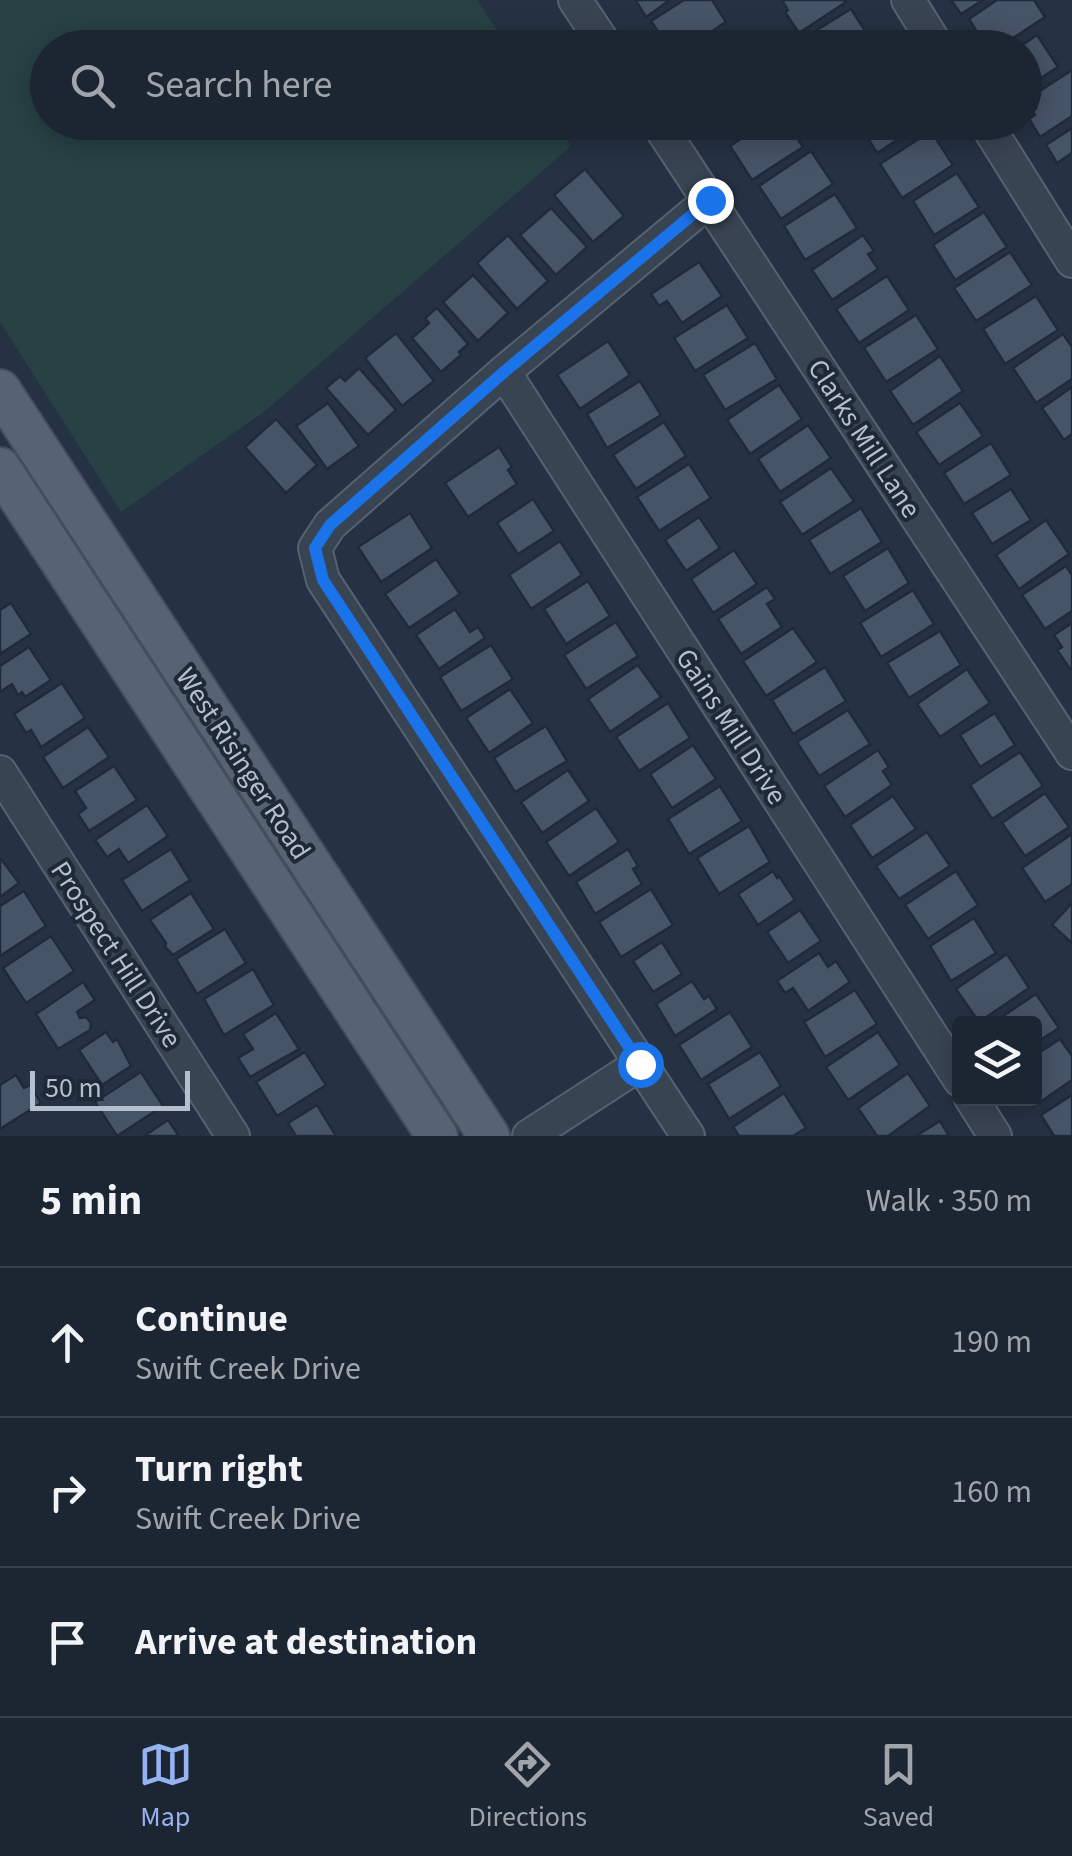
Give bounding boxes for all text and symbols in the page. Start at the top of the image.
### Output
search box [30,30,1042,140]
icon: search [65,58,120,113]
text: Search here [145,58,332,112]
route end [688,178,734,224]
street label: Clarks Mill Lane [798,351,931,526]
street label: Gains Mill Drive [666,641,797,812]
street label: West Risinger Road [166,660,320,867]
street label: Prospect Hill Drive [41,854,191,1056]
map controls [952,1016,1042,1106]
button: layers [952,1016,1042,1106]
route start [618,1042,664,1088]
scale bar [30,1066,190,1110]
text: 50 m [45,1068,102,1108]
text: 5 min [40,1171,142,1231]
text: Walk · 350 m [866,1178,1032,1224]
text: Continue [135,1292,288,1346]
icon: ahead [40,1315,95,1370]
text: 190 m [951,1319,1032,1365]
text: Swift Creek Drive [135,1346,361,1392]
text: Turn right [135,1442,303,1496]
icon: right [40,1465,95,1520]
text: 160 m [951,1469,1032,1515]
text: Swift Creek Drive [135,1496,361,1542]
icon: arrive [40,1615,95,1670]
text: Arrive at destination [135,1615,477,1669]
tab: Map [138,1737,193,1837]
tab: Directions [469,1737,587,1837]
tab: Saved [863,1737,934,1837]

